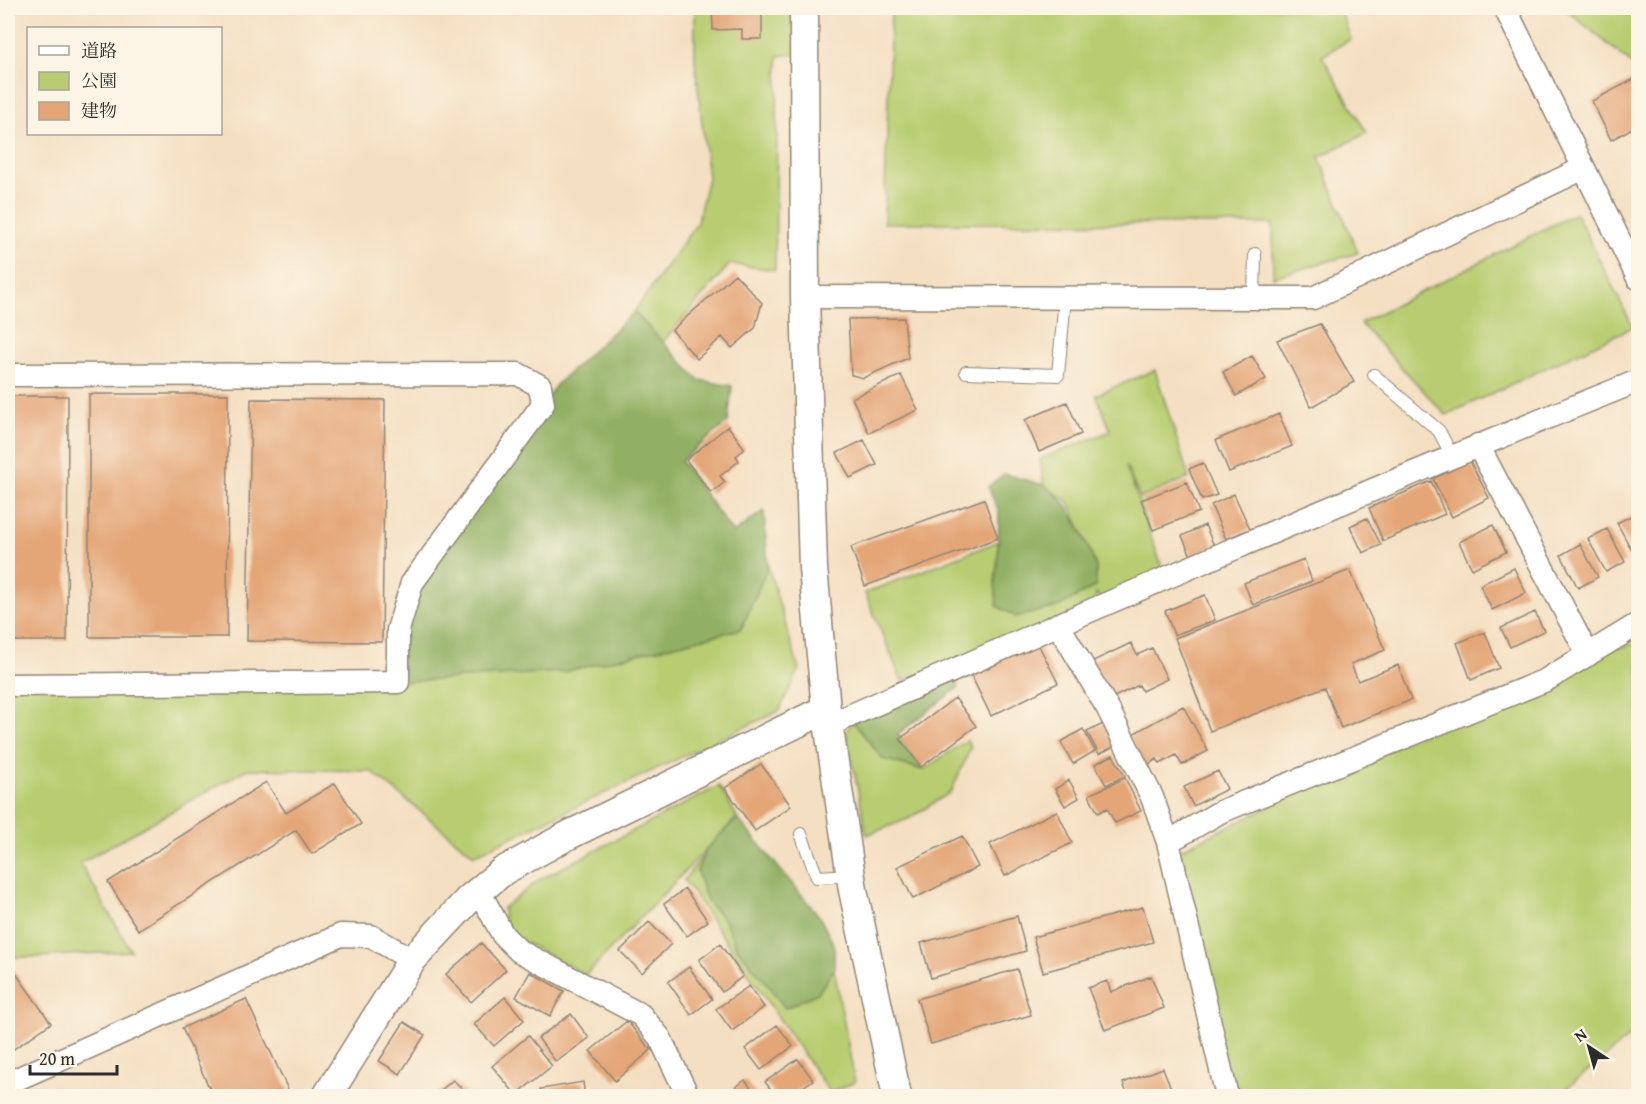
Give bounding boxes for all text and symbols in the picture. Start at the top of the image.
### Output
legend [27,27,222,135]
text: 道路 [81,37,117,64]
text: 公園 [81,67,117,94]
text: 建物 [81,97,117,124]
north arrow [1559,1017,1619,1077]
text: N [1569,1022,1592,1048]
scale bar [30,1038,117,1076]
text: 20 m [39,1045,75,1072]

